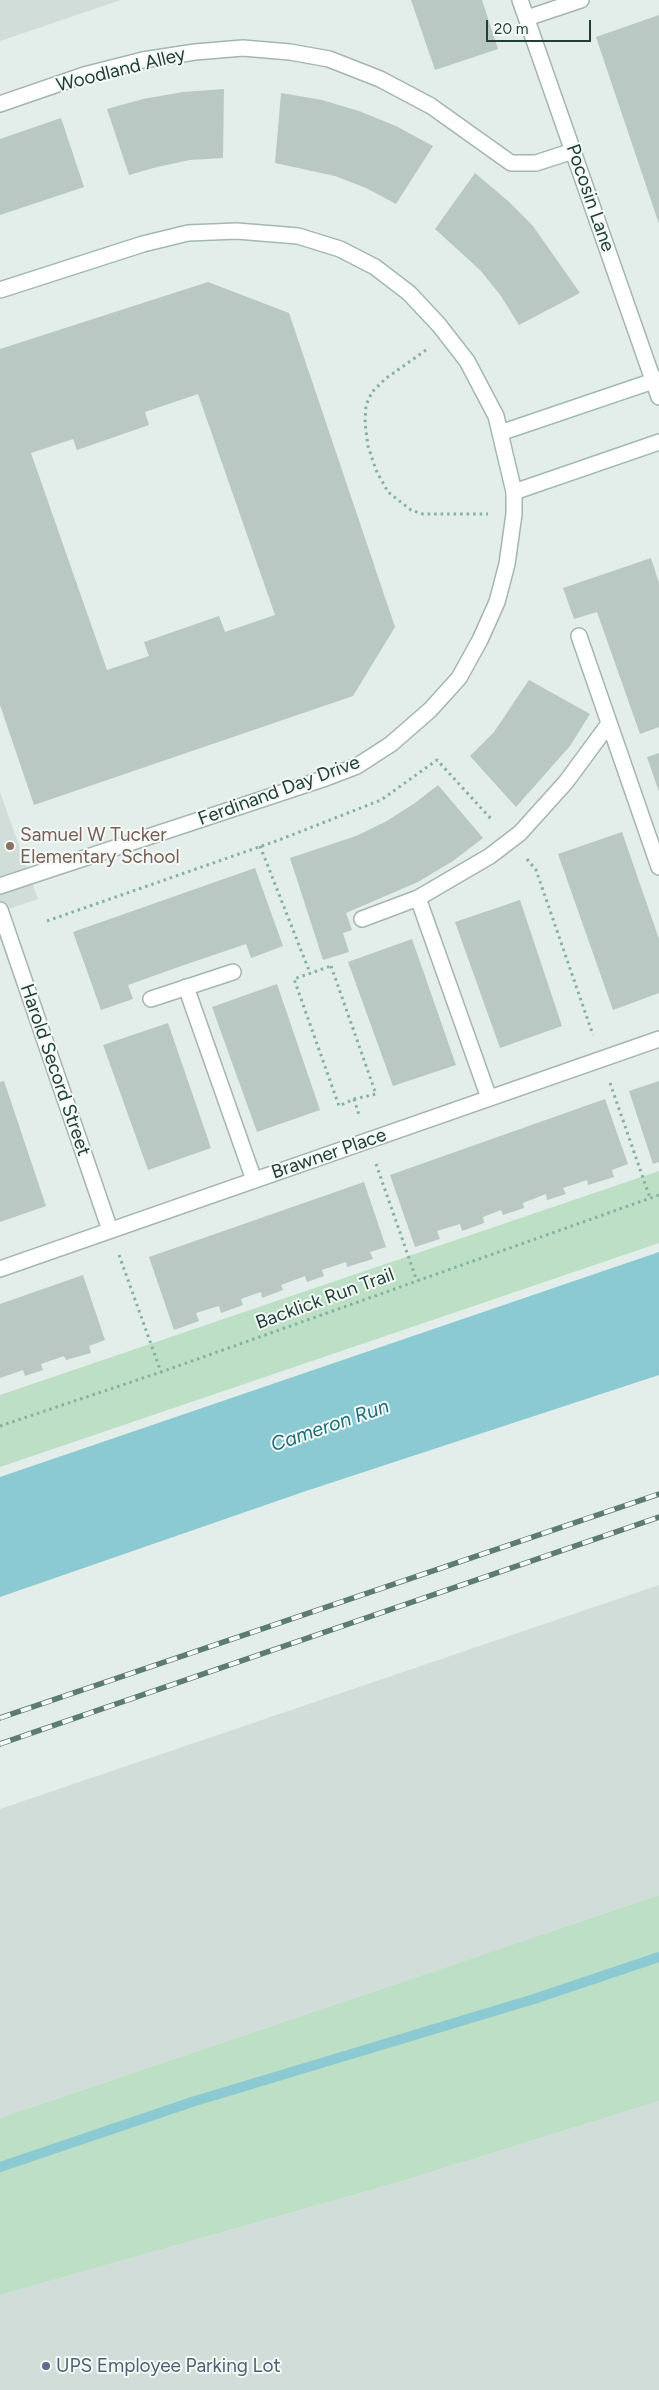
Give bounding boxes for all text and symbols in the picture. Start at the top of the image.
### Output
scale bar [489,10,594,42]
text: 20 m [494,20,528,38]
street label: Woodland Alley [54,43,188,97]
street label: Pocosin Lane [561,141,619,255]
street label: Ferdinand Day Drive [195,751,363,831]
place label: Samuel W Tucker Elementary School [20,824,180,868]
marker: Samuel W Tucker Elementary School [4,840,16,852]
street label: Harold Secord Street [15,981,95,1159]
street label: Brawner Place [269,1124,389,1184]
street label: Backlick Run Trail [253,1263,397,1335]
water label: Cameron Run [268,1395,392,1457]
place label: UPS Employee Parking Lot [56,2355,281,2377]
marker: UPS Employee Parking Lot [40,2360,52,2372]

